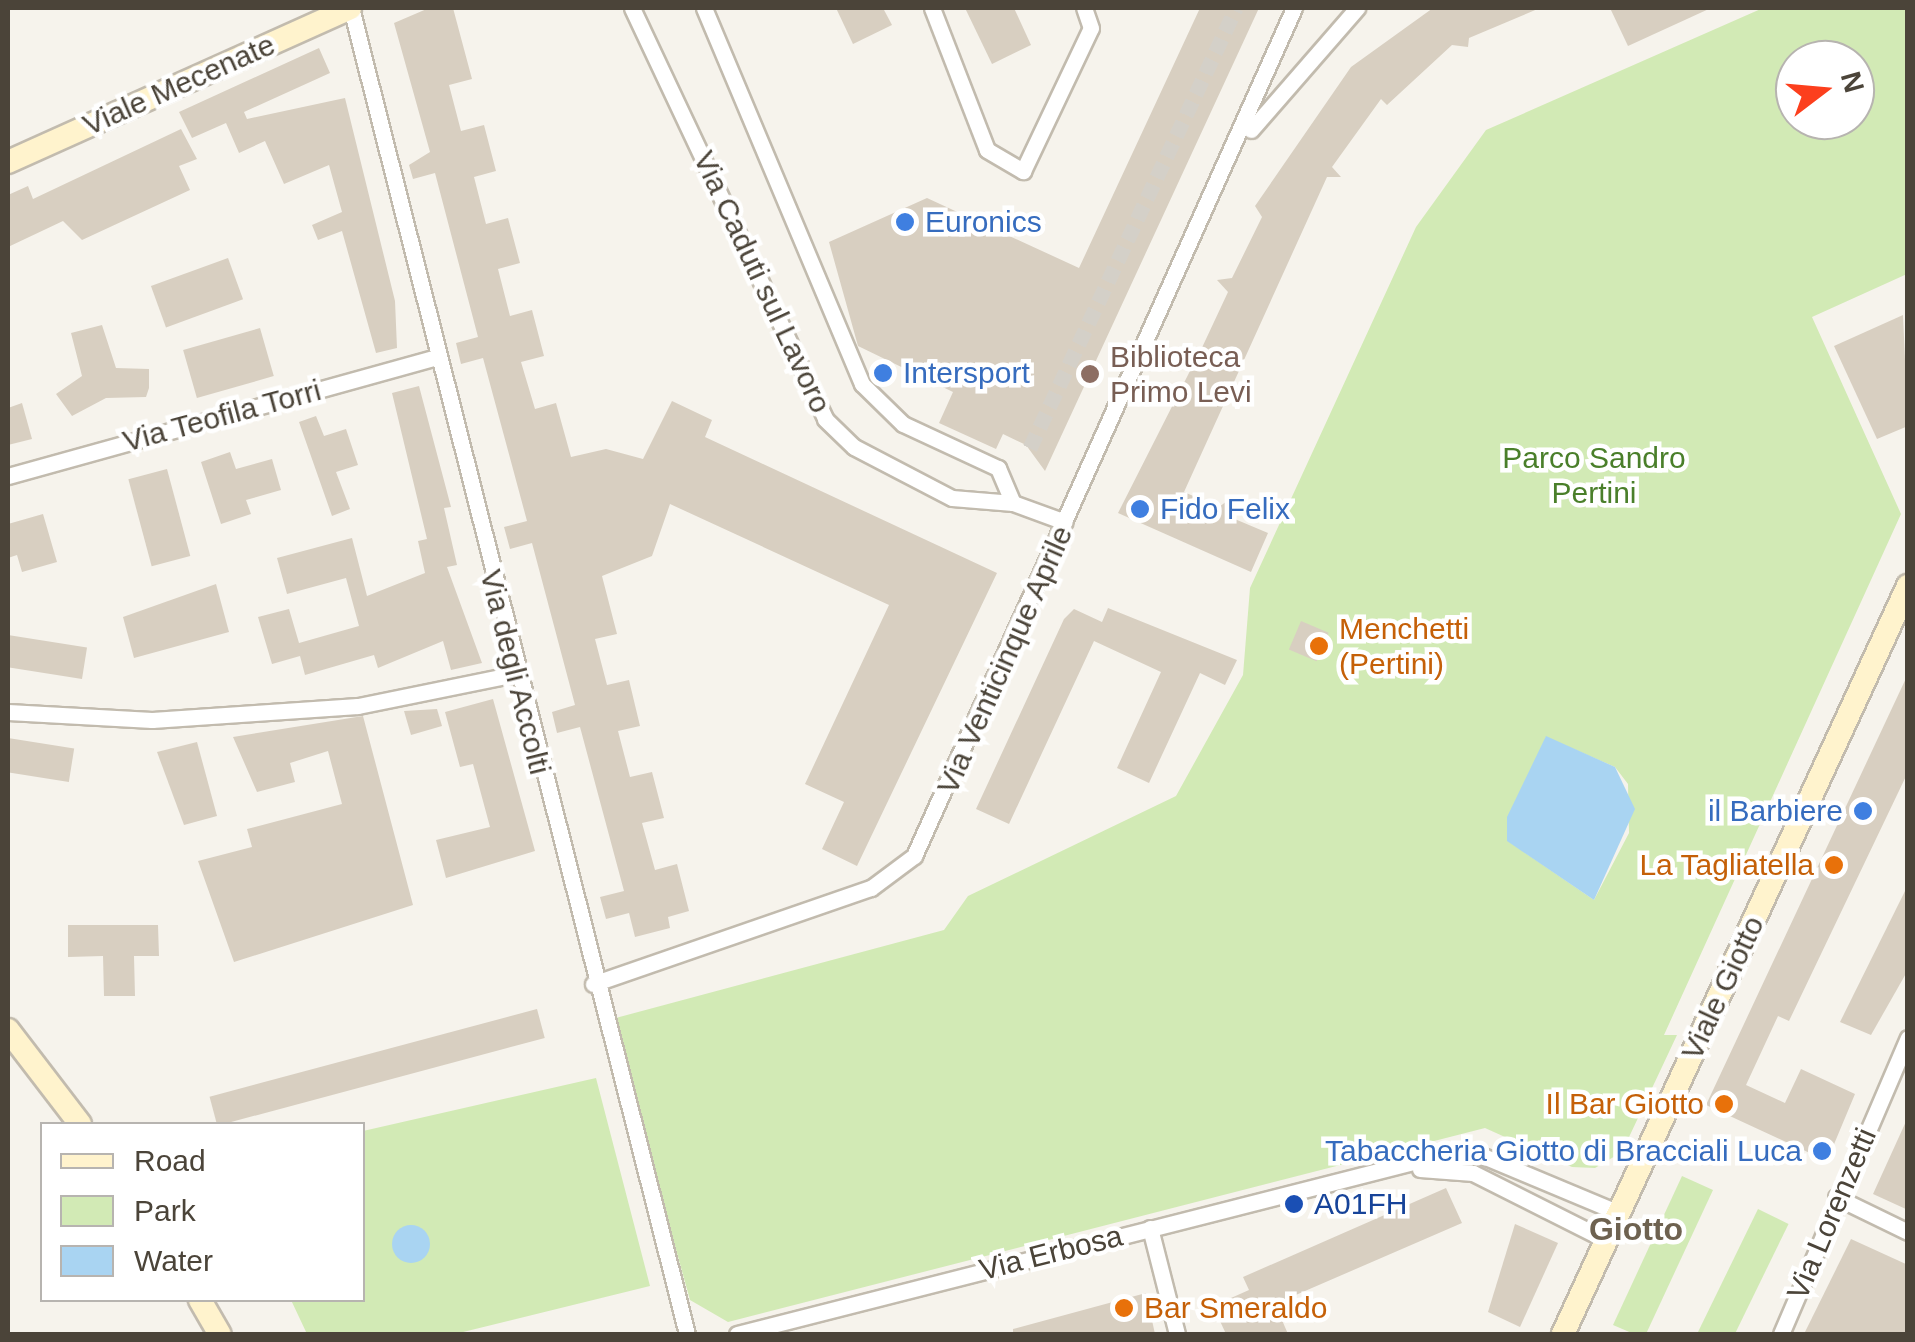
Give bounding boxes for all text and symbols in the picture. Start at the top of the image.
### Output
street label: Viale Mecenate [77,27,281,143]
north arrow [1775,40,1875,140]
text: N [1835,68,1870,96]
street label: Via Caduti sul Lavoro [686,145,838,419]
place label: Euronics [925,204,1042,240]
marker: Euronics [894,211,916,233]
place label: Biblioteca Primo Levi [1110,339,1252,410]
place label: Intersport [903,355,1030,391]
marker: Intersport [872,362,894,384]
marker: Biblioteca Primo Levi [1079,363,1101,385]
street label: Via Teofila Torri [119,372,325,460]
park label: Parco Sandro Pertini [1502,440,1686,510]
place label: Fido Felix [1160,491,1290,527]
marker: Fido Felix [1129,498,1151,520]
street label: Via Venticinque Aprile [929,520,1081,800]
street label: Via degli Accolti [472,565,558,779]
place label: Menchetti (Pertini) [1339,611,1469,682]
marker: Menchetti (Pertini) [1308,635,1330,657]
place label: il Barbiere [1708,793,1843,829]
marker: il Barbiere [1852,800,1874,822]
place label: La Tagliatella [1639,847,1814,883]
marker: La Tagliatella [1823,854,1845,876]
street label: Viale Giotto [1674,910,1772,1066]
place label: Il Bar Giotto [1546,1086,1704,1122]
marker: Il Bar Giotto [1713,1093,1735,1115]
legend [40,1122,365,1302]
street label: Via Lorenzetti [1780,1123,1884,1305]
place label: Tabaccheria Giotto di Bracciali Luca [1325,1133,1802,1169]
marker: Tabaccheria Giotto di Bracciali Luca [1811,1140,1833,1162]
text: Road [134,1144,206,1177]
place label: A01FH [1314,1186,1407,1222]
marker: A01FH [1283,1193,1305,1215]
text: Park [134,1194,196,1227]
district label: Giotto [1589,1210,1683,1248]
street label: Via Erbosa [976,1218,1126,1288]
text: Water [134,1244,213,1277]
place label: Bar Smeraldo [1144,1290,1327,1326]
marker: Bar Smeraldo [1113,1297,1135,1319]

